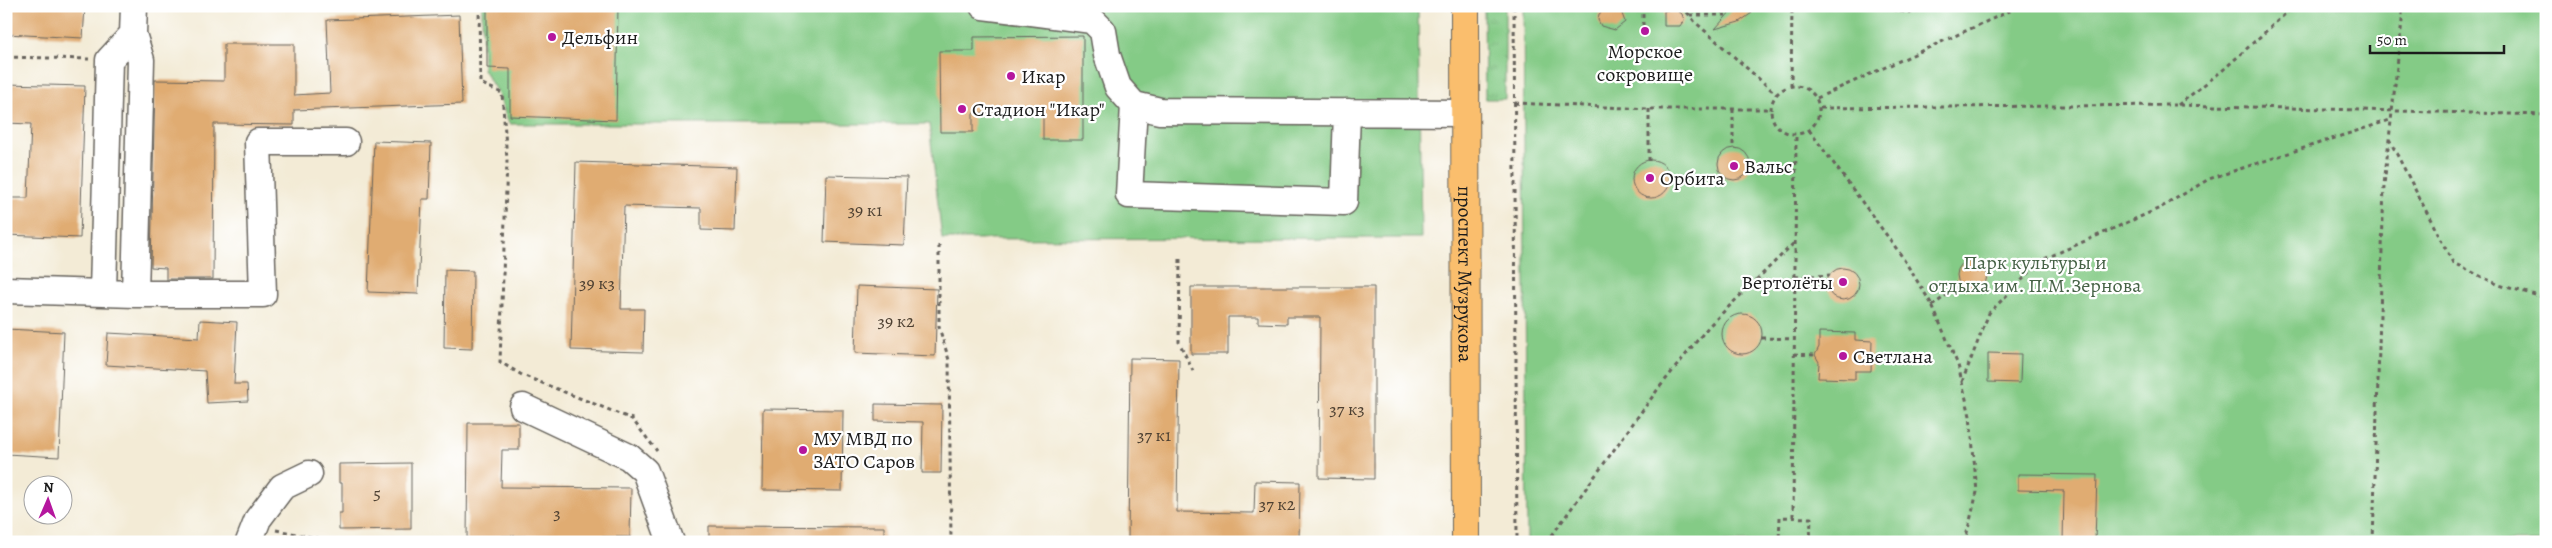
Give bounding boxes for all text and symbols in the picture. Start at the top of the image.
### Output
scale bar [2370,22,2503,54]
place label: Дельфин [562,24,638,51]
marker: Морское сокровище [1639,25,1651,37]
text: 50 m [2377,30,2407,50]
marker: Дельфин [546,31,558,43]
place label: Морское сокровище [1597,38,1693,88]
place label: Икар [1021,63,1066,90]
marker: Икар [1005,70,1017,82]
place label: Стадион "Икар" [972,96,1105,123]
marker: Стадион "Икар" [956,103,968,115]
place label: Вальс [1744,153,1793,180]
marker: Вальс [1728,160,1740,172]
place label: Орбита [1660,165,1725,192]
marker: Орбита [1644,172,1656,184]
street label: проспект Музрукова [1452,186,1479,363]
house number: 39 к1 [848,198,882,222]
park label: Парк культуры и отдыха им. П.М.Зернова [1929,249,2142,299]
place label: Вертолёты [1741,269,1833,296]
house number: 39 к3 [579,271,615,295]
marker: Вертолёты [1837,276,1849,288]
house number: 39 к2 [877,309,915,333]
place label: Светлана [1853,343,1933,370]
marker: Светлана [1837,350,1849,362]
house number: 37 к3 [1329,397,1365,421]
house number: 37 к1 [1137,423,1171,447]
place label: МУ МВД по ЗАТО Саров [813,425,915,475]
marker: МУ МВД по ЗАТО Саров [797,444,809,456]
north arrow [22,476,72,526]
text: N [43,478,54,497]
house number: 5 [373,481,381,505]
house number: 37 к2 [1259,492,1296,516]
house number: 3 [553,501,561,525]

